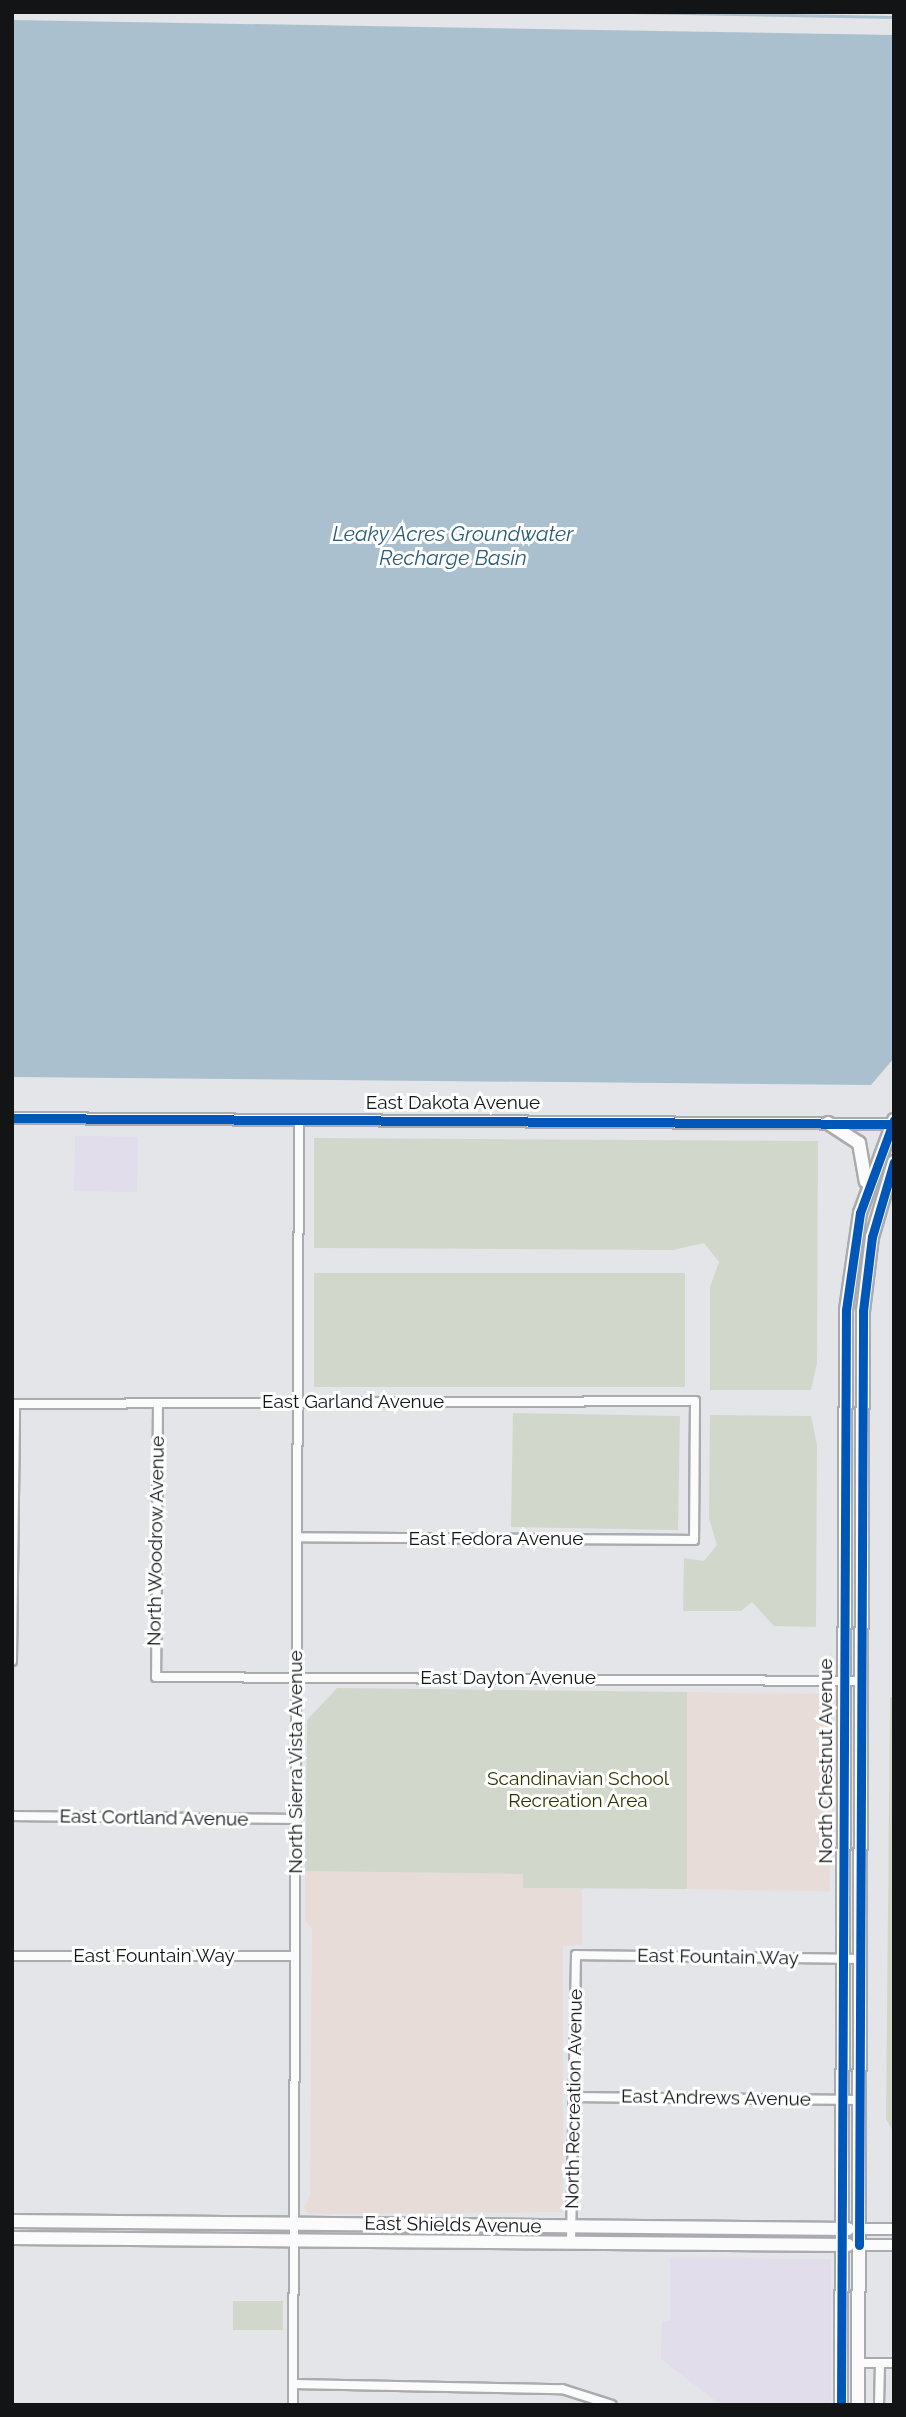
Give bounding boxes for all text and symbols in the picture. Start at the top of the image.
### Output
water label: Leaky Acres Groundwater Recharge Basin [332,521,574,571]
street label: East Dakota Avenue [365,1092,541,1114]
street label: East Garland Avenue [262,1391,444,1413]
street label: North Woodrow Avenue [143,1435,169,1647]
street label: East Fedora Avenue [408,1528,584,1550]
street label: North Sierra Vista Avenue [285,1650,307,1874]
street label: North Chestnut Avenue [815,1658,837,1864]
street label: East Dayton Avenue [420,1667,596,1689]
park label: Scandinavian School Recreation Area [487,1768,669,1812]
street label: East Cortland Avenue [59,1805,249,1831]
street label: East Fountain Way [637,1944,799,1970]
street label: East Fountain Way [73,1945,235,1967]
street label: North Recreation Avenue [561,1988,587,2210]
street label: East Andrews Avenue [620,2085,812,2111]
street label: East Shields Avenue [364,2212,542,2238]

